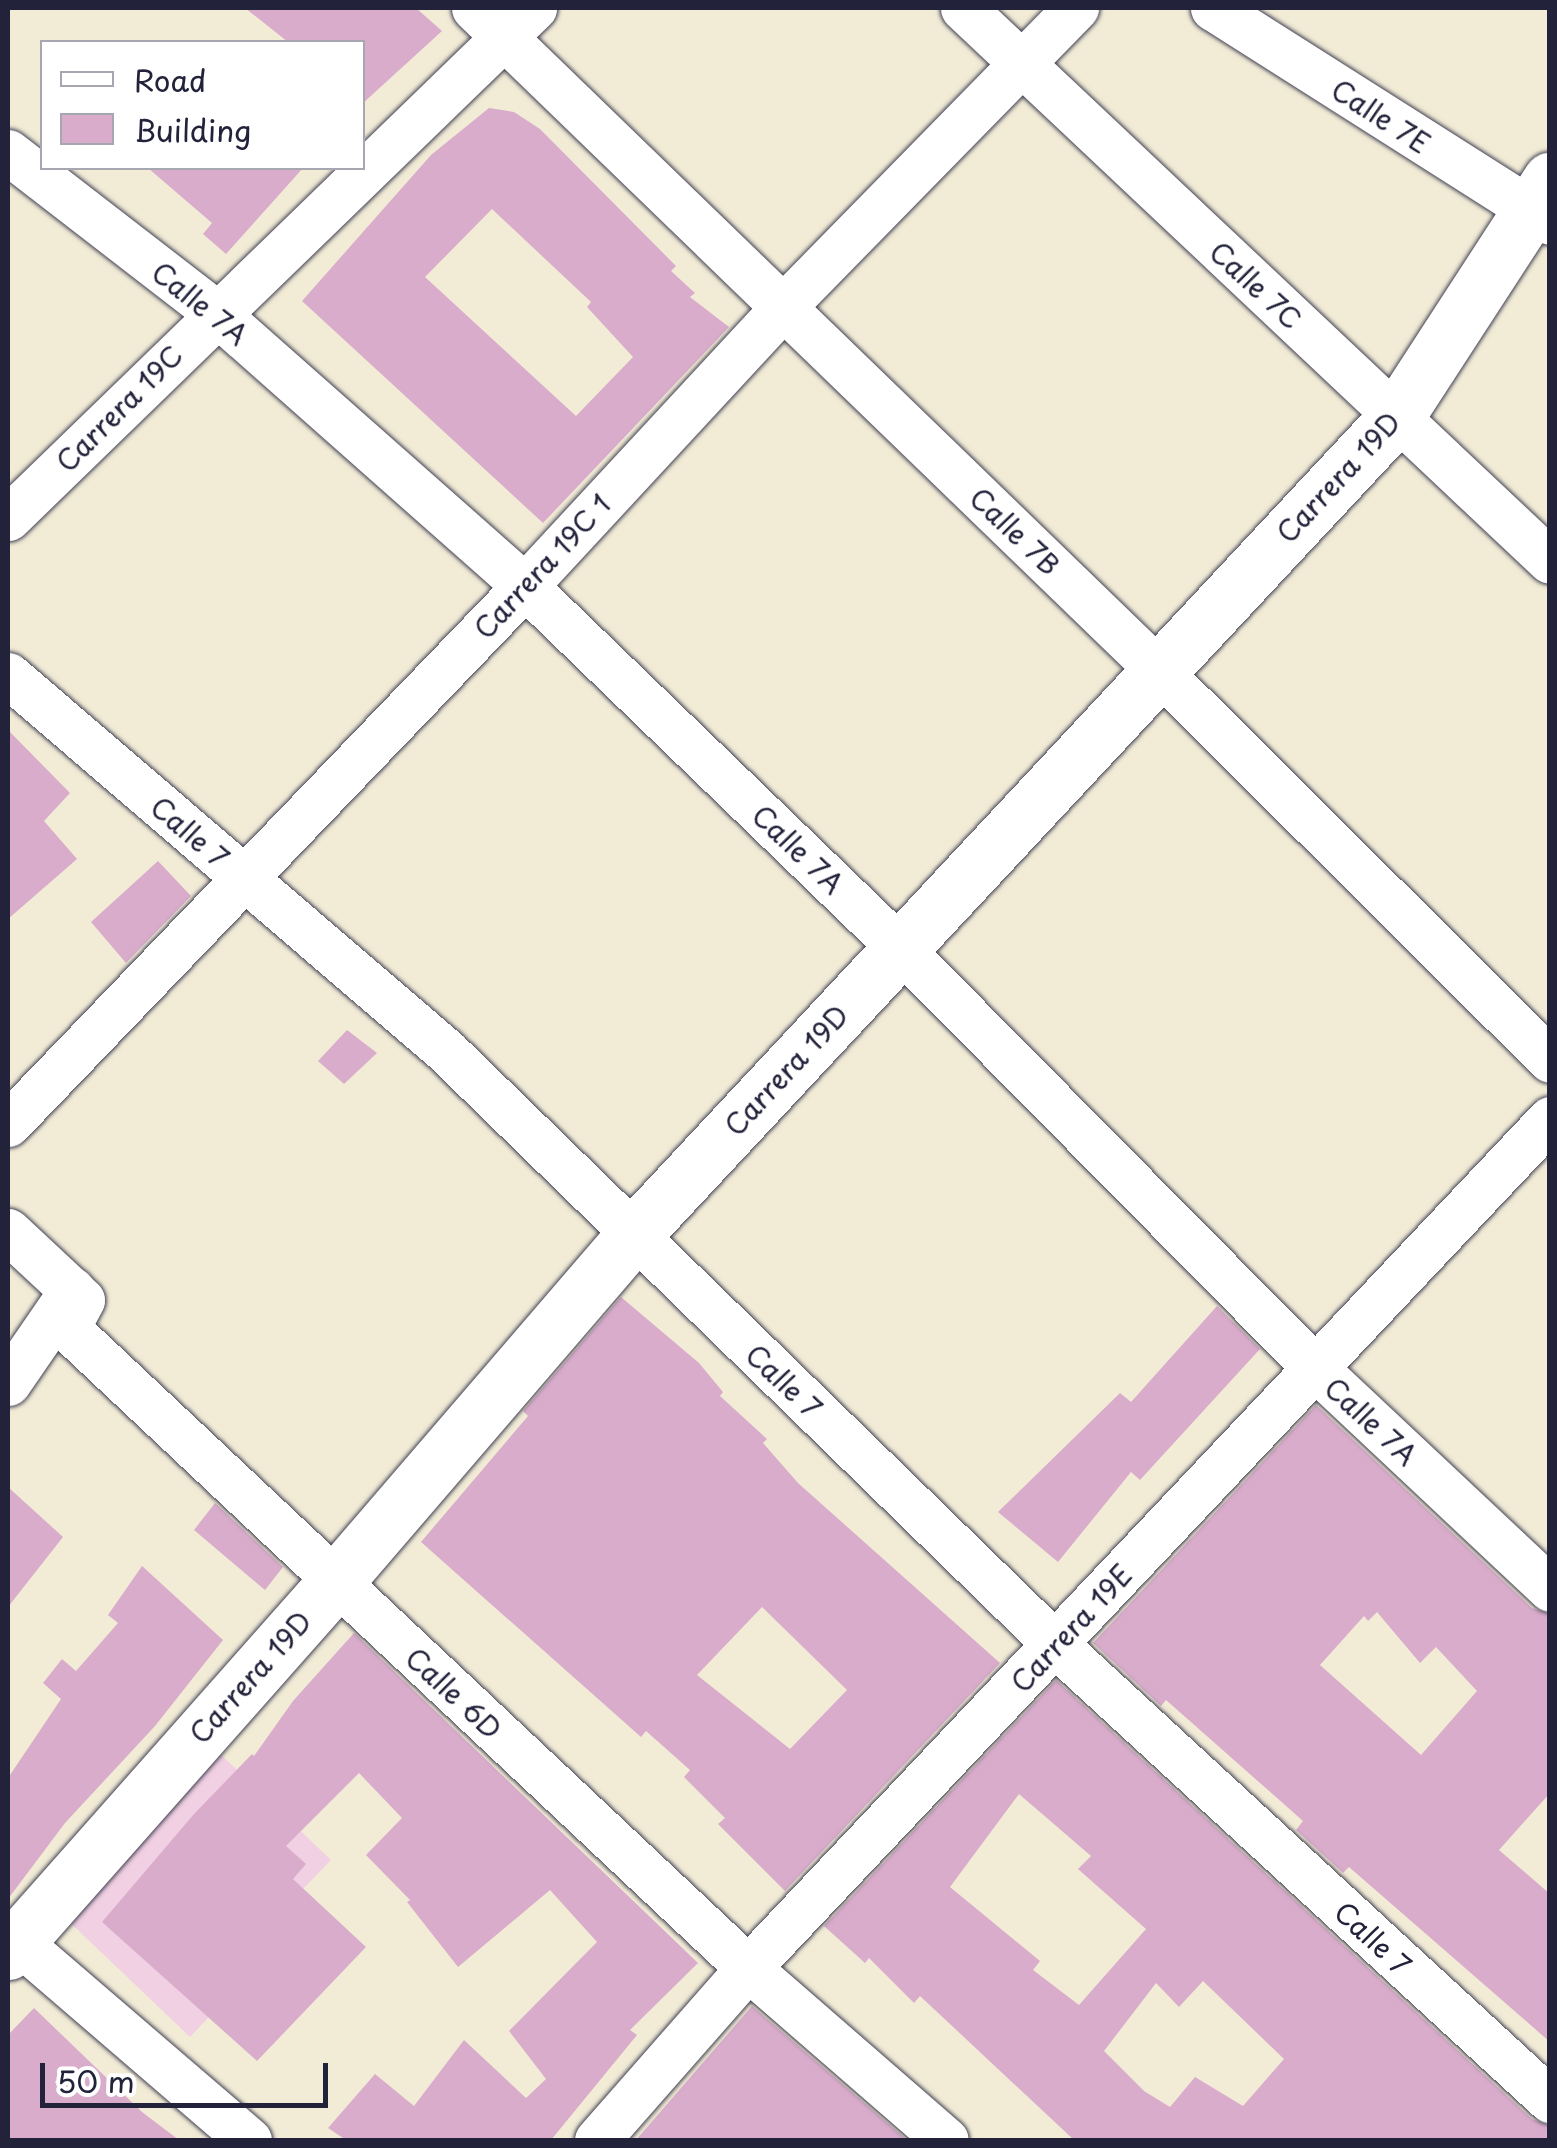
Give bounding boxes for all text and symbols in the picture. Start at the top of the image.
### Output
legend [40,40,365,170]
text: Road [134,57,207,102]
street label: Calle 7E [1325,72,1437,160]
text: Building [134,107,251,152]
street label: Calle 7C [1203,234,1309,336]
street label: Calle 7A [145,254,255,352]
street label: Carrera 19C [48,337,190,479]
street label: Carrera 19D [1269,404,1407,550]
street label: Calle 7B [963,480,1067,582]
street label: Carrera 19C 1 [465,486,619,646]
street label: Calle 7 [144,789,236,875]
street label: Calle 7A [746,797,850,901]
street label: Carrera 19D [717,997,855,1143]
street label: Calle 7 [739,1337,829,1425]
street label: Calle 7A [1318,1370,1424,1472]
street label: Carrera 19E [1003,1557,1139,1699]
street label: Carrera 19D [182,1604,318,1750]
street label: Calle 6D [399,1640,509,1746]
street label: Calle 7 [1327,1894,1419,1982]
scale bar [45,2043,332,2105]
text: 50 m [57,2058,135,2103]

